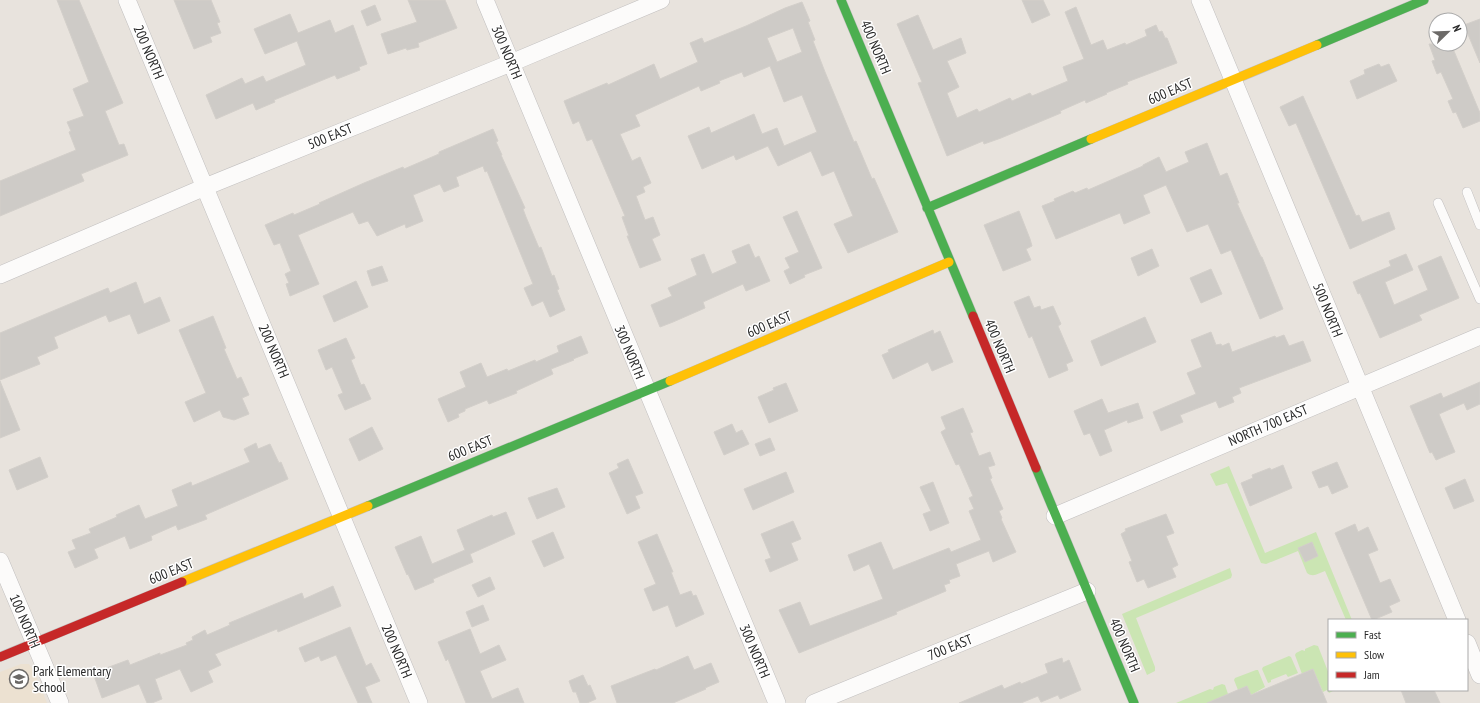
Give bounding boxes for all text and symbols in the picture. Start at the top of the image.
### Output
north arrow [1428,12,1468,52]
street label: 400 NORTH [857,17,895,77]
street label: 200 NORTH [130,22,168,82]
street label: 300 NORTH [488,22,526,82]
text: N [1450,23,1465,34]
street label: 600 EAST [1145,73,1196,108]
street label: 500 EAST [305,119,356,153]
street label: 500 NORTH [1309,280,1347,340]
street label: 600 EAST [744,306,795,341]
street label: 400 NORTH [981,316,1019,376]
street label: 200 NORTH [255,321,293,381]
street label: 300 NORTH [611,322,649,382]
street label: NORTH 700 EAST [1225,400,1311,450]
street label: 600 EAST [445,431,496,465]
street label: 600 EAST [146,554,197,588]
street label: 100 NORTH [6,591,44,651]
street label: 400 NORTH [1106,615,1144,675]
legend [1328,619,1468,691]
street label: 200 NORTH [378,621,416,681]
street label: 300 NORTH [736,621,774,681]
text: Fast [1364,627,1382,642]
street label: 700 EAST [925,630,976,664]
text: Slow [1364,647,1385,662]
place label: Park Elementary School [33,662,112,696]
text: Jam [1363,667,1380,682]
school or university icon: Park Elementary School [8,668,30,690]

